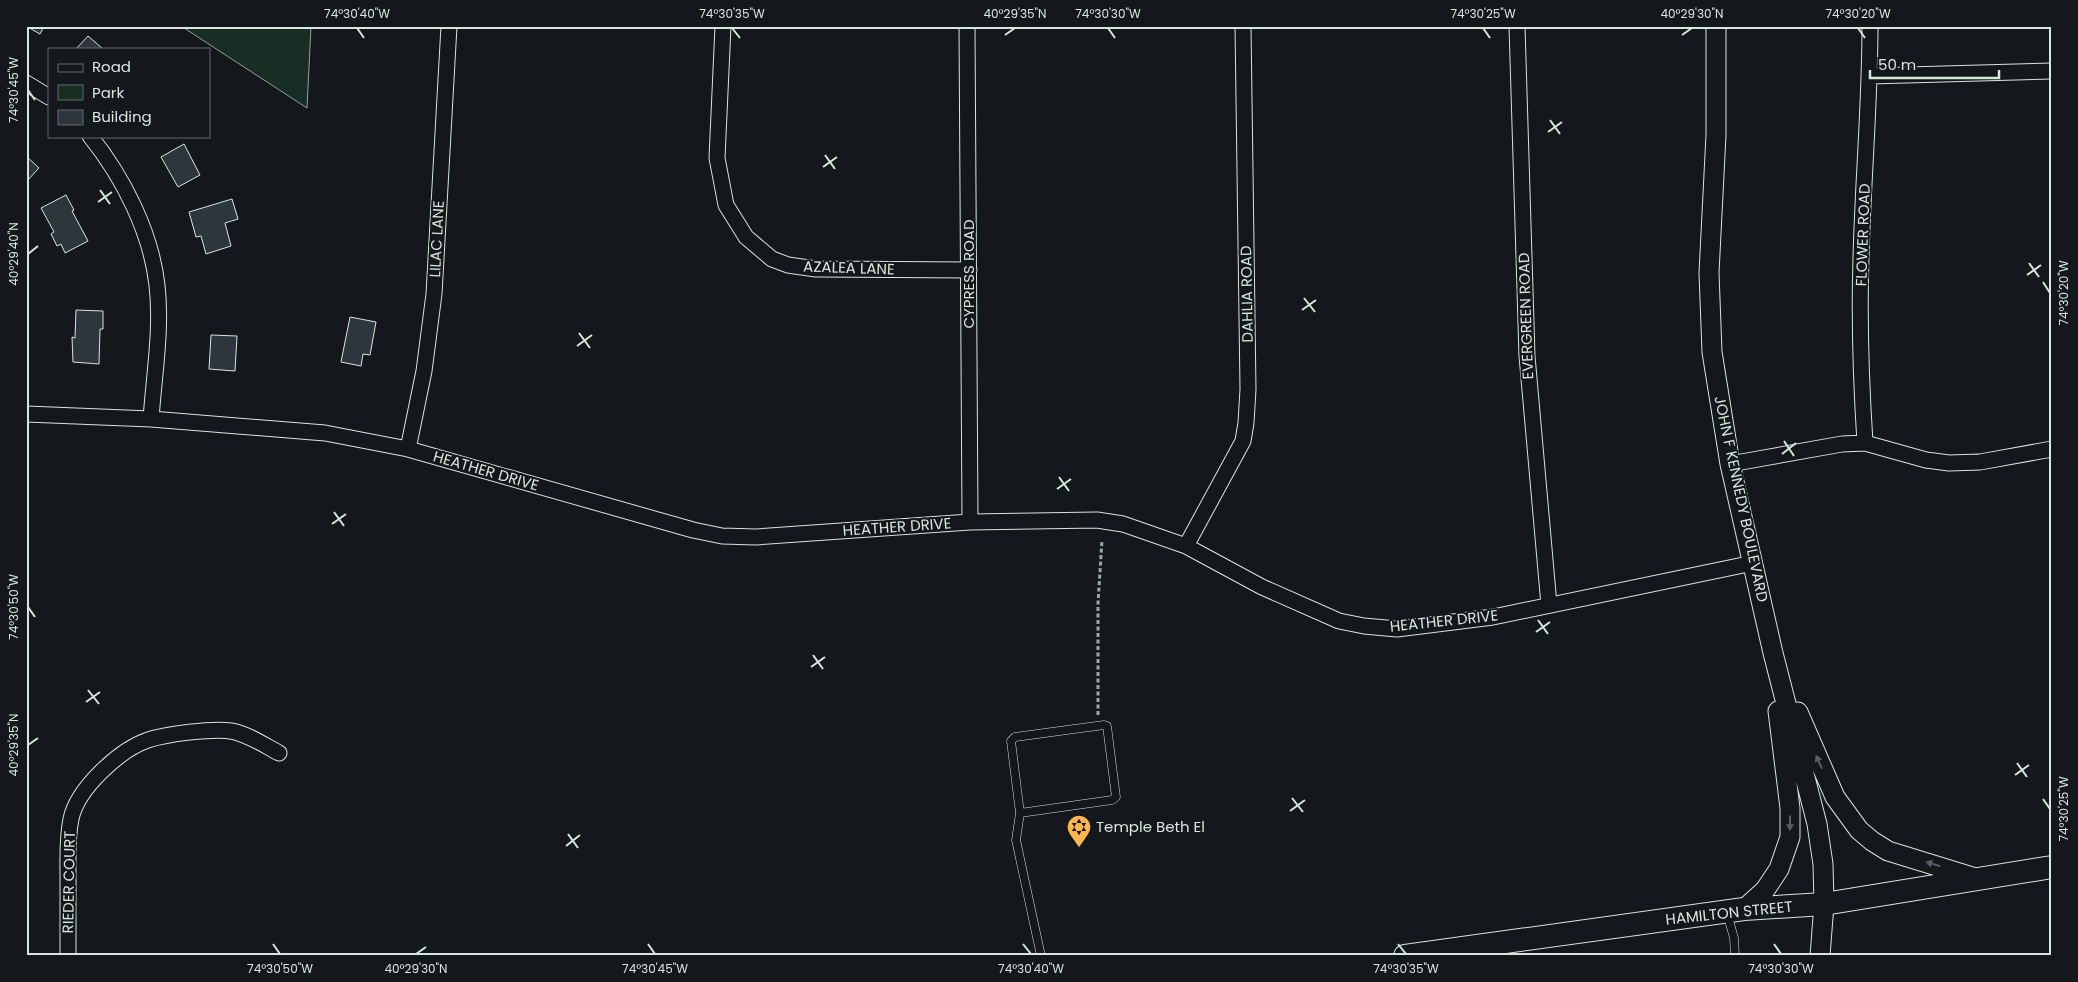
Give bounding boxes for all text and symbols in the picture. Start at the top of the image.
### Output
text: 74°30'40"W [324,5,390,22]
text: 74°30'35"W [699,5,765,22]
text: 40°29'35"N [984,5,1046,22]
text: 74°30'30"W [1075,5,1141,22]
text: 74°30'25"W [1450,5,1516,22]
text: 40°29'30"N [1661,5,1723,22]
text: 74°30'20"W [1825,5,1891,22]
legend [48,48,210,138]
scale bar [1870,48,1999,80]
text: 50 m [1878,54,1916,75]
text: Road [92,56,131,77]
text: 74°30'45"W [5,57,22,123]
text: Park [92,82,124,103]
text: Building [92,106,152,127]
street label: FLOWER ROAD [1850,183,1875,287]
street label: LILAC LANE [424,200,449,278]
street label: CYPRESS ROAD [958,219,979,329]
text: 40°29'40"N [5,222,22,286]
street label: DAHLIA ROAD [1235,245,1258,343]
street label: EVERGREEN ROAD [1513,252,1538,380]
street label: AZALEA LANE [803,255,895,280]
text: 74°30'20"W [2055,260,2072,326]
street label: JOHN F KENNEDY BOULEVARD [1709,394,1774,604]
street label: HEATHER DRIVE [431,445,541,496]
street label: HEATHER DRIVE [842,512,952,541]
text: 74°30'50"W [5,574,22,640]
street label: HEATHER DRIVE [1389,604,1499,637]
text: 40°29'35"N [5,714,22,776]
one-way arrow [1815,755,1823,769]
text: 74°30'25"W [2055,776,2072,842]
synagogue icon: Temple Beth El [1066,814,1092,848]
one-way arrow [1786,815,1794,831]
place label: Temple Beth El [1096,816,1205,837]
street label: RIEDER COURT [57,830,80,934]
one-way arrow [1926,860,1941,867]
street label: HAMILTON STREET [1664,895,1793,930]
text: 74°30'50"W [247,960,313,977]
text: 40°29'30"N [385,960,447,977]
text: 74°30'45"W [622,960,688,977]
text: 74°30'40"W [998,960,1064,977]
text: 74°30'35"W [1373,960,1439,977]
text: 74°30'30"W [1748,960,1814,977]

